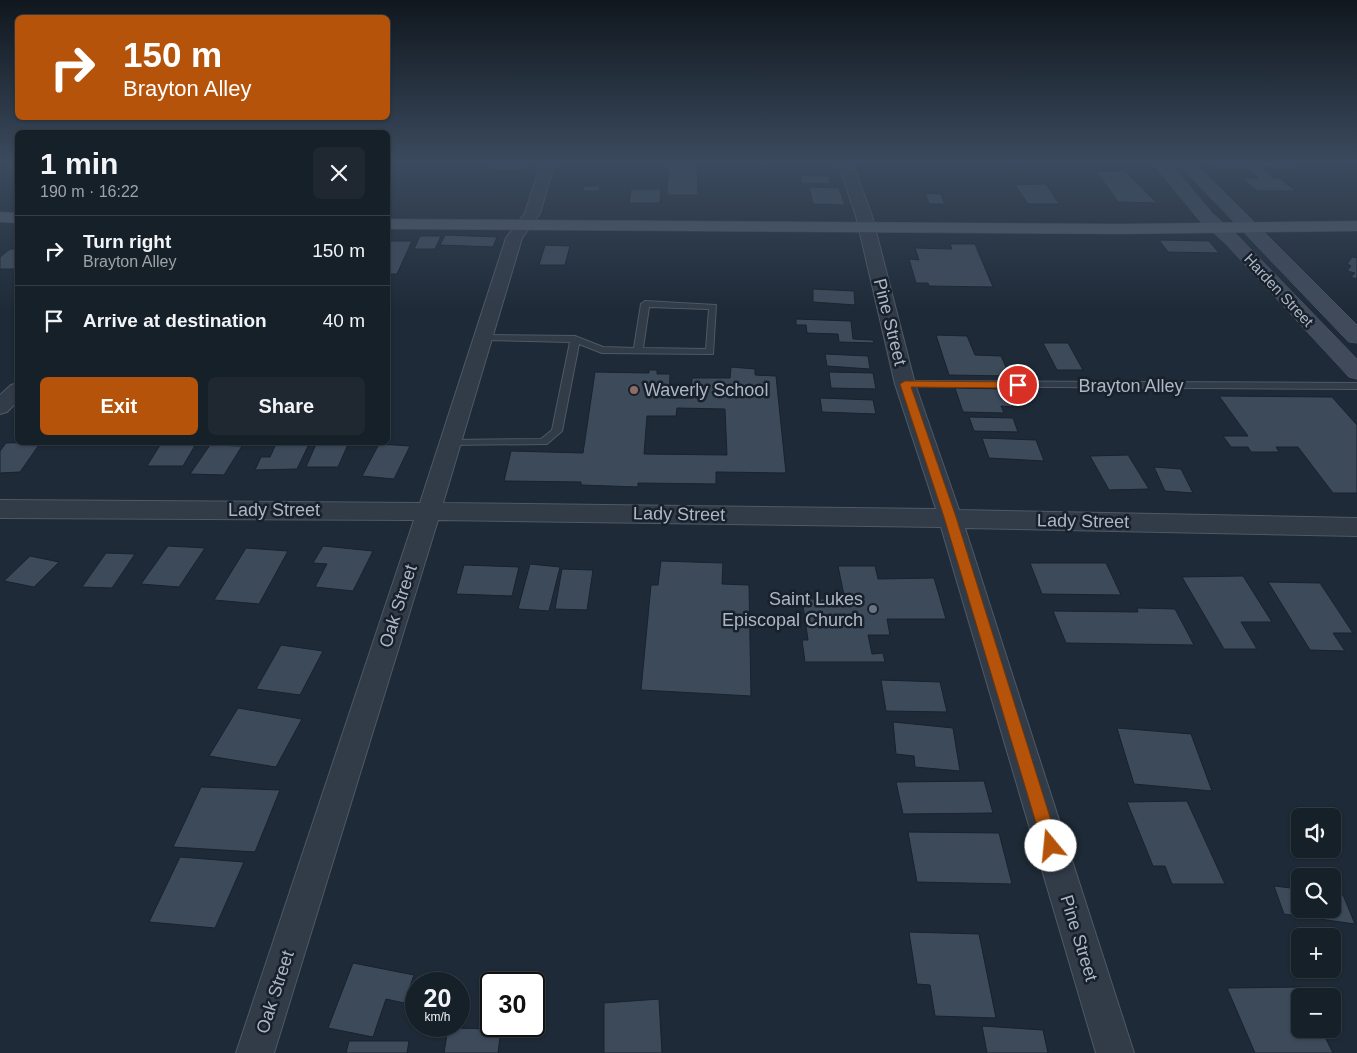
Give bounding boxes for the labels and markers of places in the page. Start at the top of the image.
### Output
pin [997,364,1039,406]
place label: Waverly School [644,380,768,400]
marker: Waverly School [628,384,640,396]
place label: Saint Lukes Episcopal Church [722,589,863,630]
marker: Saint Lukes Episcopal Church [867,603,879,615]

